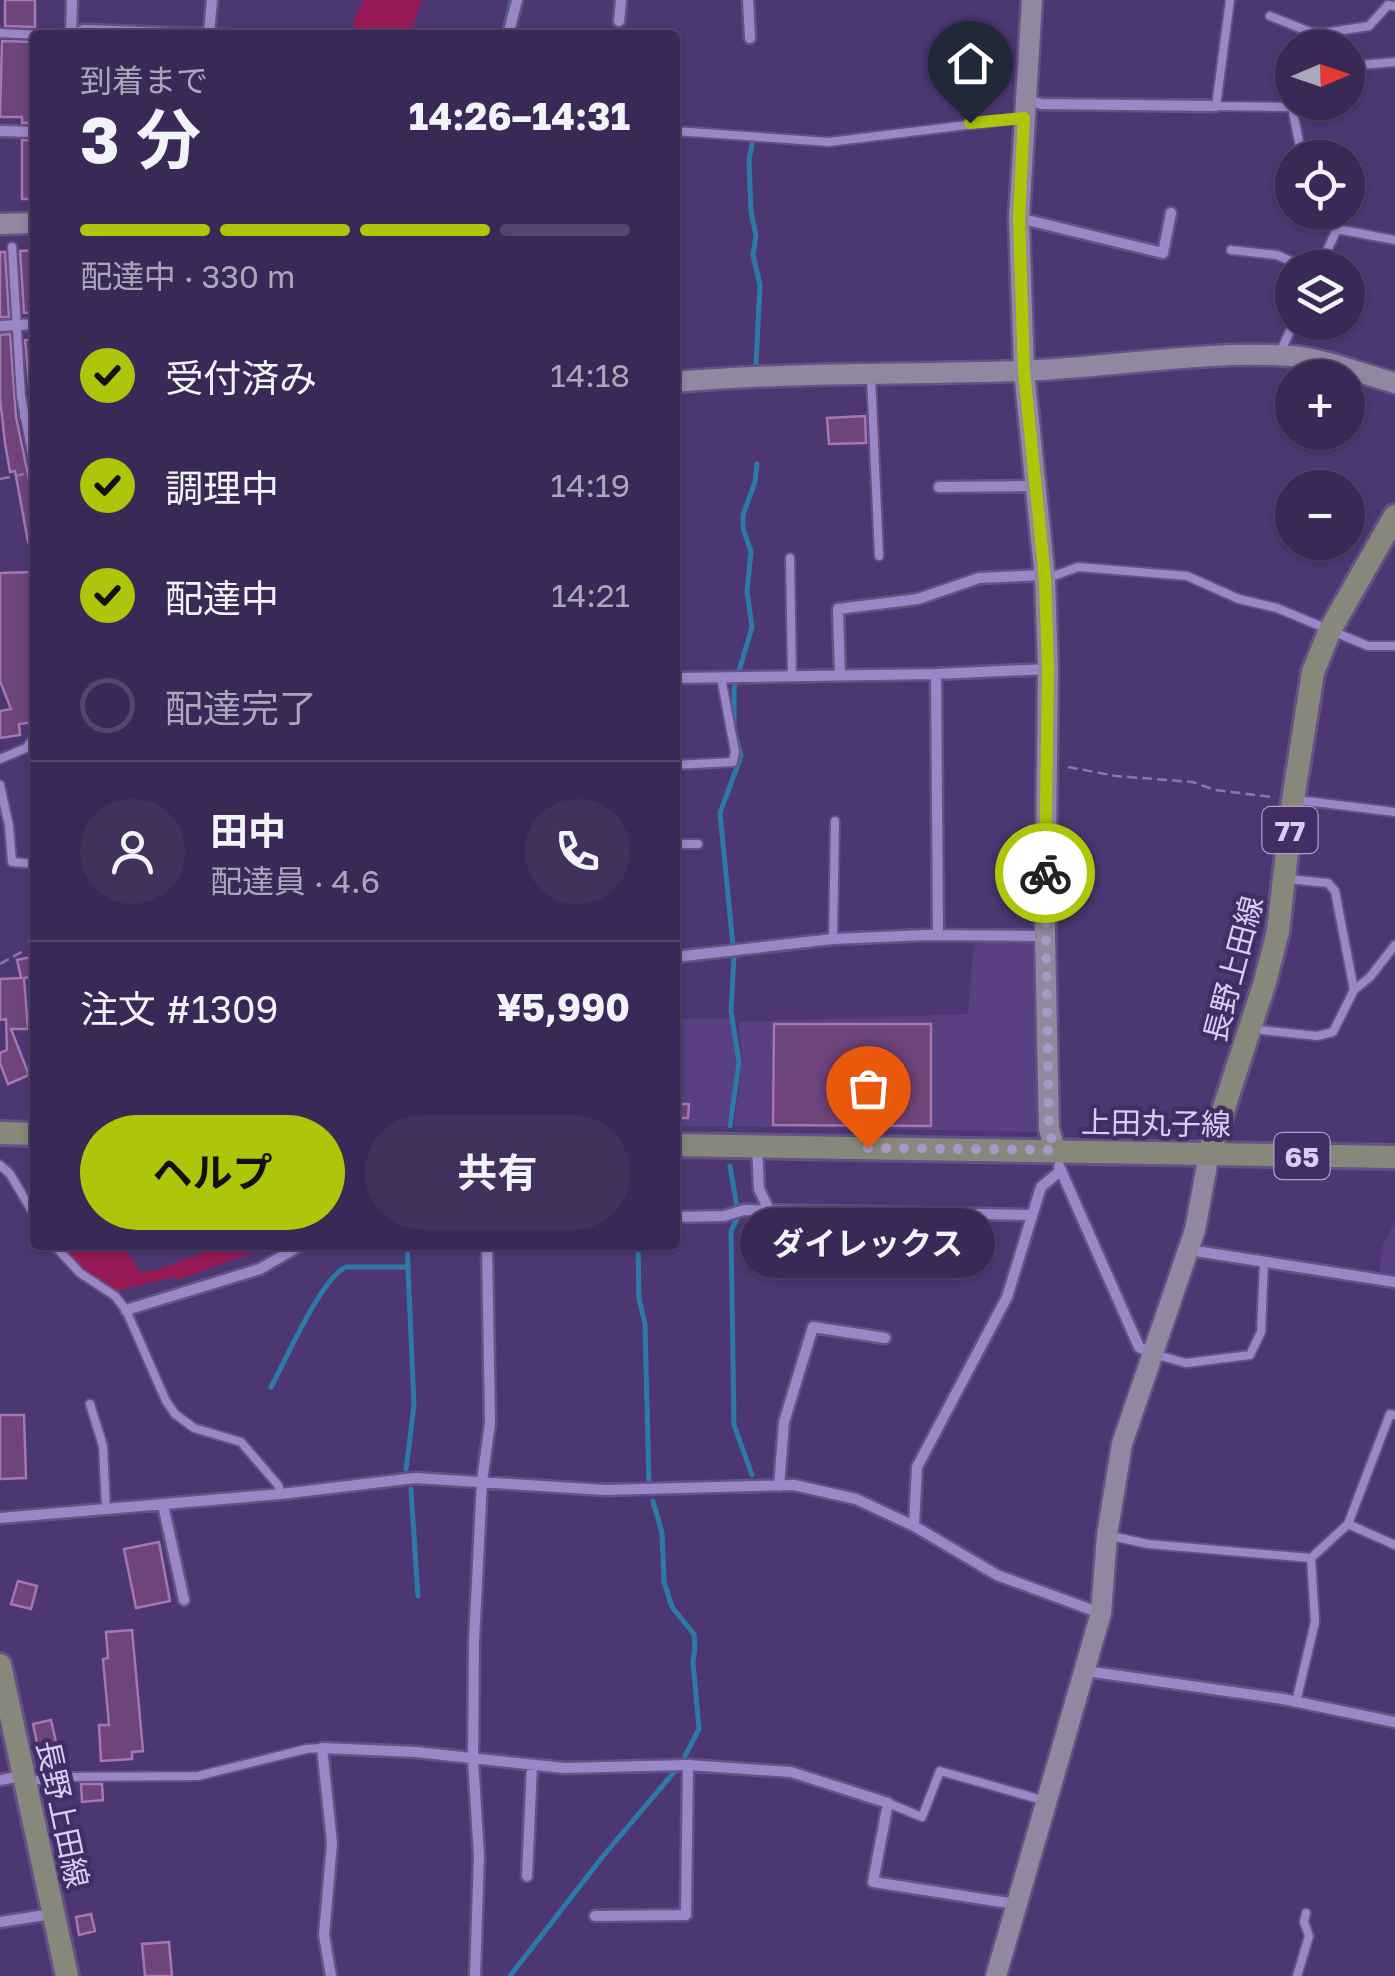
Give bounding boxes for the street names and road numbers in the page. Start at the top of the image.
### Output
road number: 77 [1262,807,1318,853]
street label: 長野上田線 [1196,892,1270,1046]
street label: 上田丸子線 [1081,1104,1231,1142]
road number: 65 [1274,1133,1330,1179]
street label: 長野上田線 [30,1737,96,1891]

